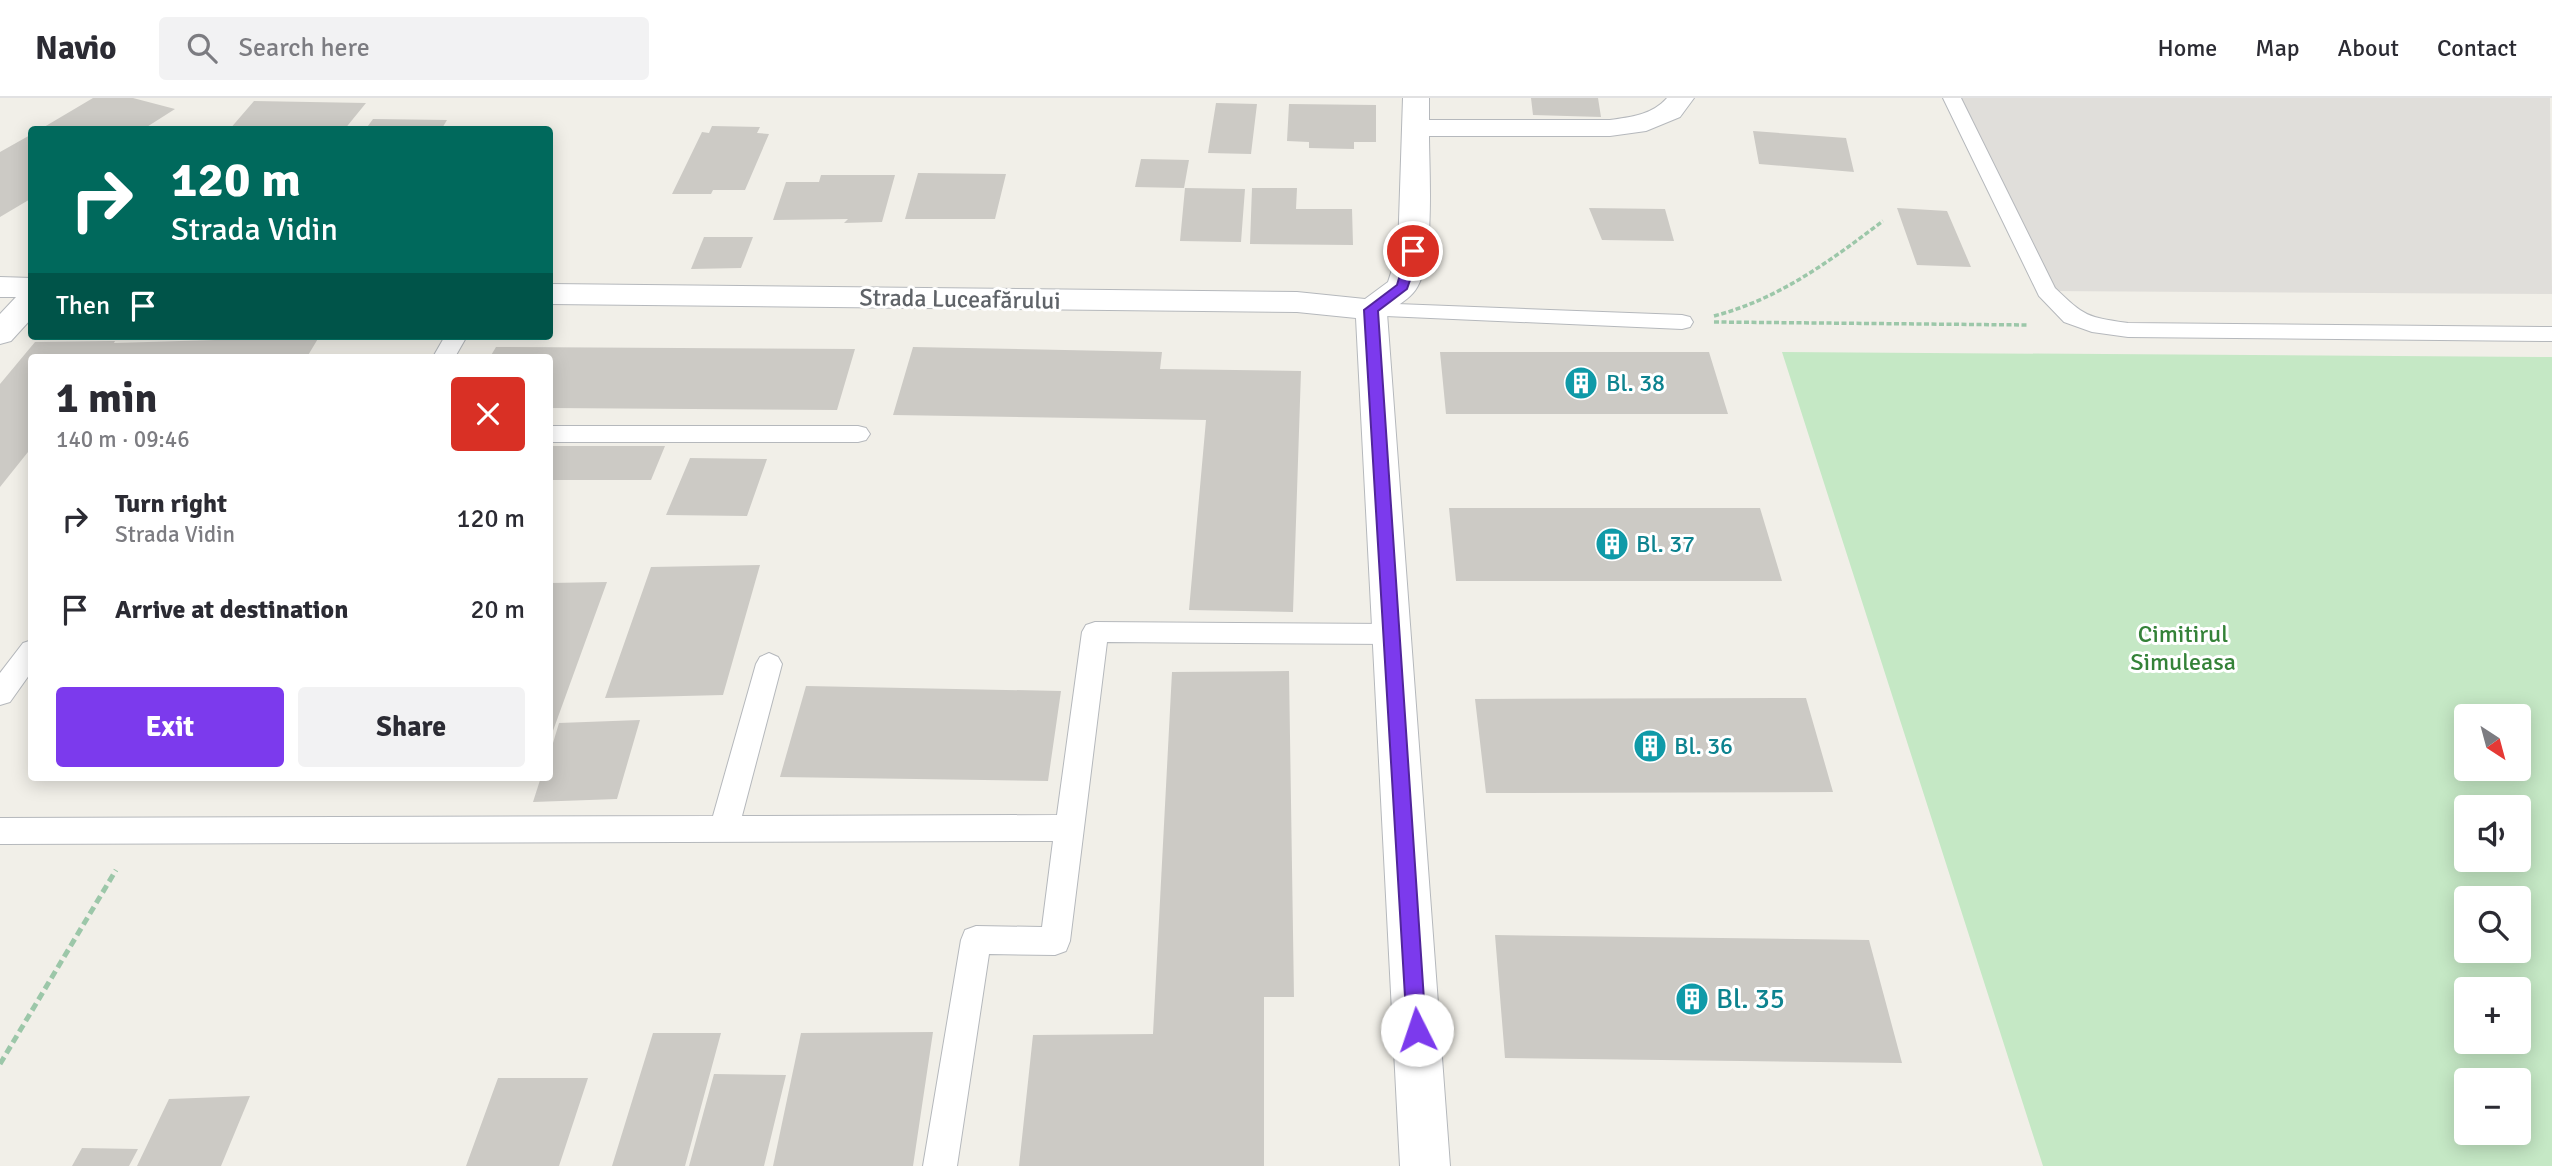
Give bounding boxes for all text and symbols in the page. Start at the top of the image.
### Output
search box [159,17,649,80]
text: Navio [35,28,117,69]
icon: search [183,29,221,67]
text: Search here [239,32,370,64]
text: Home [2157,33,2217,63]
text: Map [2255,33,2300,63]
text: About [2338,33,2399,63]
text: Contact [2437,33,2517,63]
text: 120 m [171,150,301,210]
icon: right [56,154,147,245]
text: Strada Vidin [171,210,338,249]
pin [1383,221,1443,281]
icon: arrive [1394,232,1432,270]
street label: Strada Luceafărului [859,282,1061,316]
icon: arrive [124,287,162,325]
text: Then [56,290,110,322]
building icon: Bl. 38 [1562,364,1600,402]
place label: Bl. 38 [1606,368,1665,398]
text: 1 min [56,373,157,424]
button: close [451,377,525,451]
text: 140 m · 09:46 [56,425,190,454]
text: Turn right [115,488,227,520]
icon: right [56,500,94,538]
text: 120 m [456,503,525,535]
text: Strada Vidin [115,520,235,549]
building icon: Bl. 37 [1593,525,1631,563]
place label: Bl. 37 [1636,529,1695,559]
icon: arrive [56,591,94,629]
text: Arrive at destination [115,594,348,626]
text: 20 m [470,594,525,626]
park label: Cimitirul Simuleasa [2130,619,2236,677]
button: Exit [56,687,284,767]
button: Share [298,687,525,767]
north arrow [2454,704,2530,780]
map controls [2454,704,2531,1145]
building icon: Bl. 36 [1631,727,1669,765]
place label: Bl. 36 [1674,731,1733,761]
button: sound [2454,795,2531,872]
button: search [2454,886,2531,963]
button: + [2454,977,2531,1054]
building icon: Bl. 35 [1673,980,1711,1018]
place label: Bl. 35 [1716,982,1785,1016]
position arrow [1380,993,1454,1067]
button: − [2454,1068,2531,1145]

